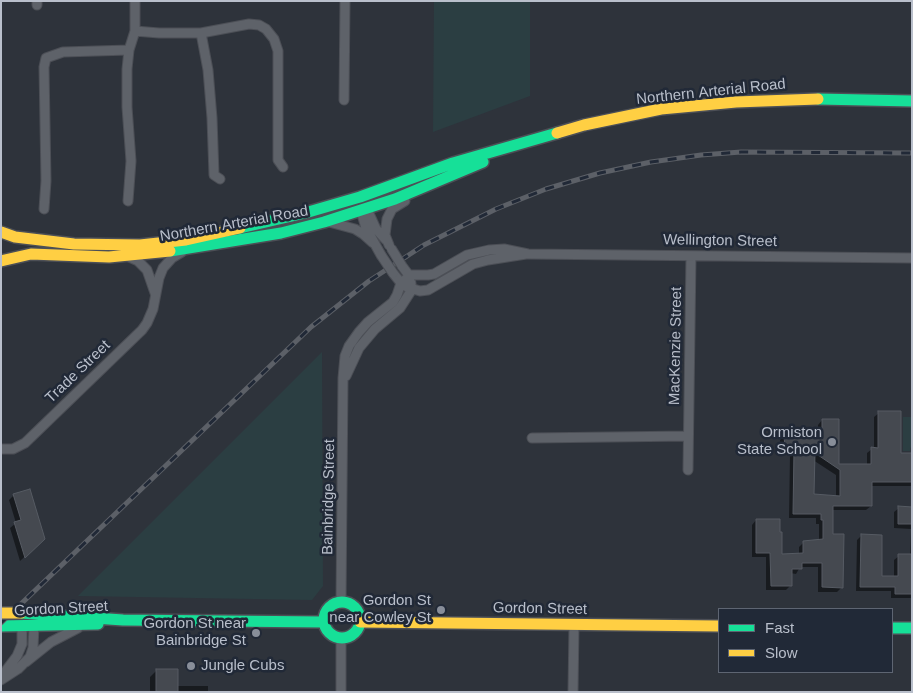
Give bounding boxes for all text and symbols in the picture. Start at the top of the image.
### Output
street label: Northern Arterial Road [635,75,787,109]
street label: Northern Arterial Road [159,202,309,246]
street label: Wellington Street [663,231,777,251]
street label: MacKenzie Street [666,287,686,405]
street label: Trade Street [42,337,114,407]
place label: Ormiston State School [737,424,822,459]
marker: Ormiston State School [826,436,838,448]
street label: Bainbridge Street [319,439,339,555]
place label: Gordon St near Cowley St [329,592,431,627]
street label: Gordon Street [13,598,109,620]
street label: Gordon Street [493,599,587,619]
marker: Gordon St near Cowley St [435,604,447,616]
legend [718,608,893,673]
place label: Gordon St near Bainbridge St [143,615,246,650]
text: Fast [765,619,794,636]
marker: Gordon St near Bainbridge St [250,627,262,639]
text: Slow [765,644,798,661]
place label: Jungle Cubs [201,657,284,675]
marker: Jungle Cubs [185,660,197,672]

